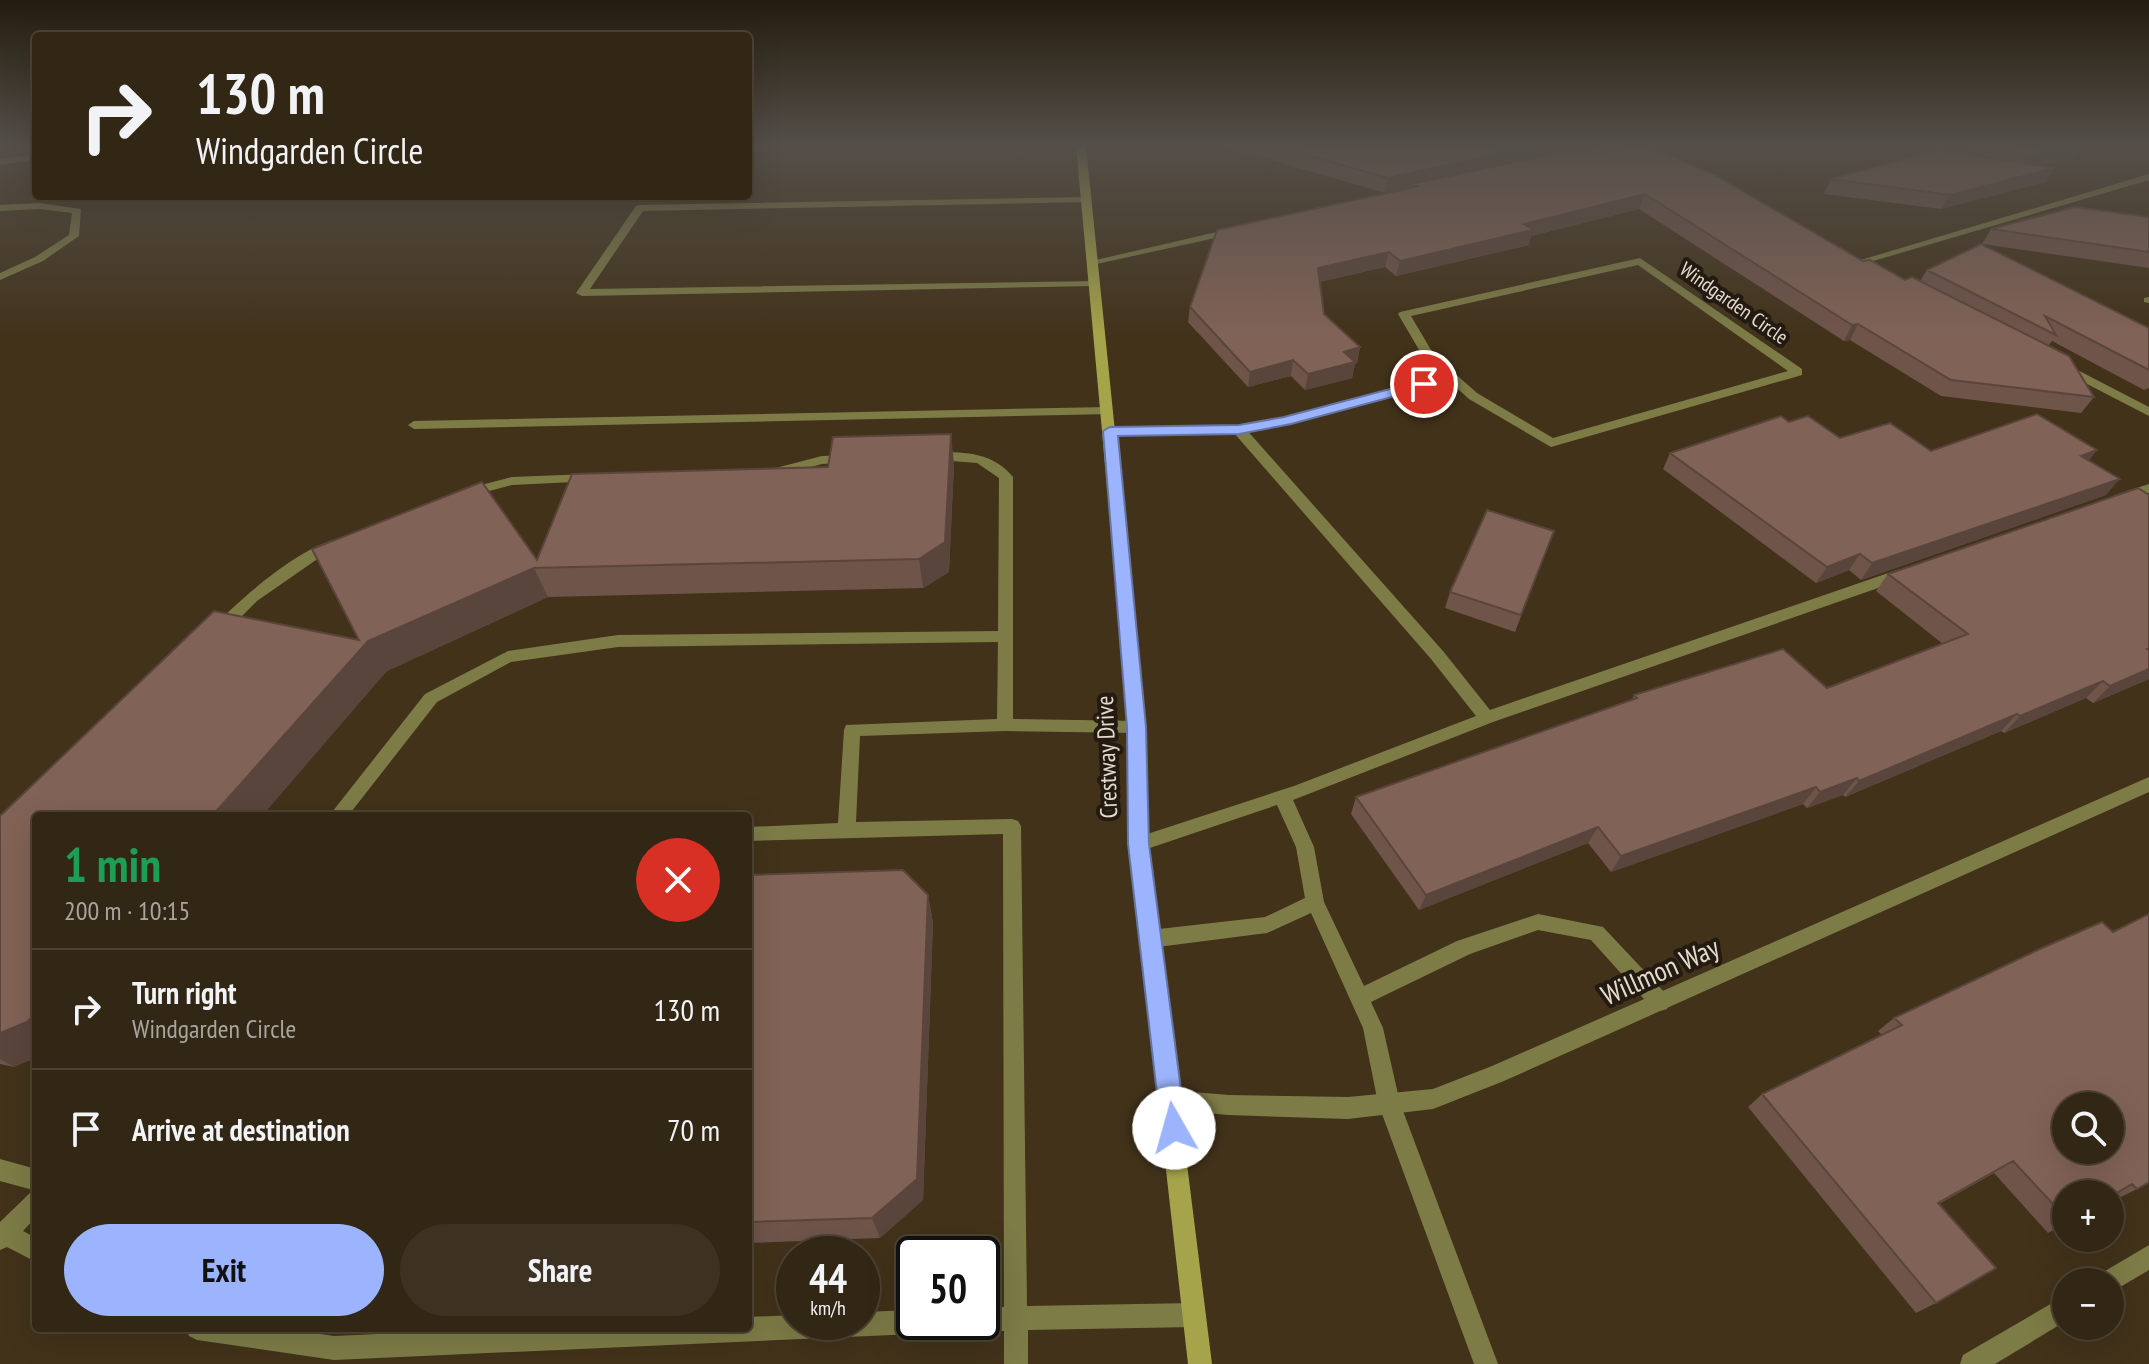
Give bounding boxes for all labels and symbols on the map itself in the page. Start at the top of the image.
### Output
street label: Windgarden Circle [1675,256,1793,350]
pin [1390,350,1458,418]
street label: Crestway Drive [1089,695,1124,819]
street label: Willmon Way [1595,928,1725,1013]
position arrow [1132,1086,1216,1170]
speed limit sign: 50 [896,1236,1000,1340]

